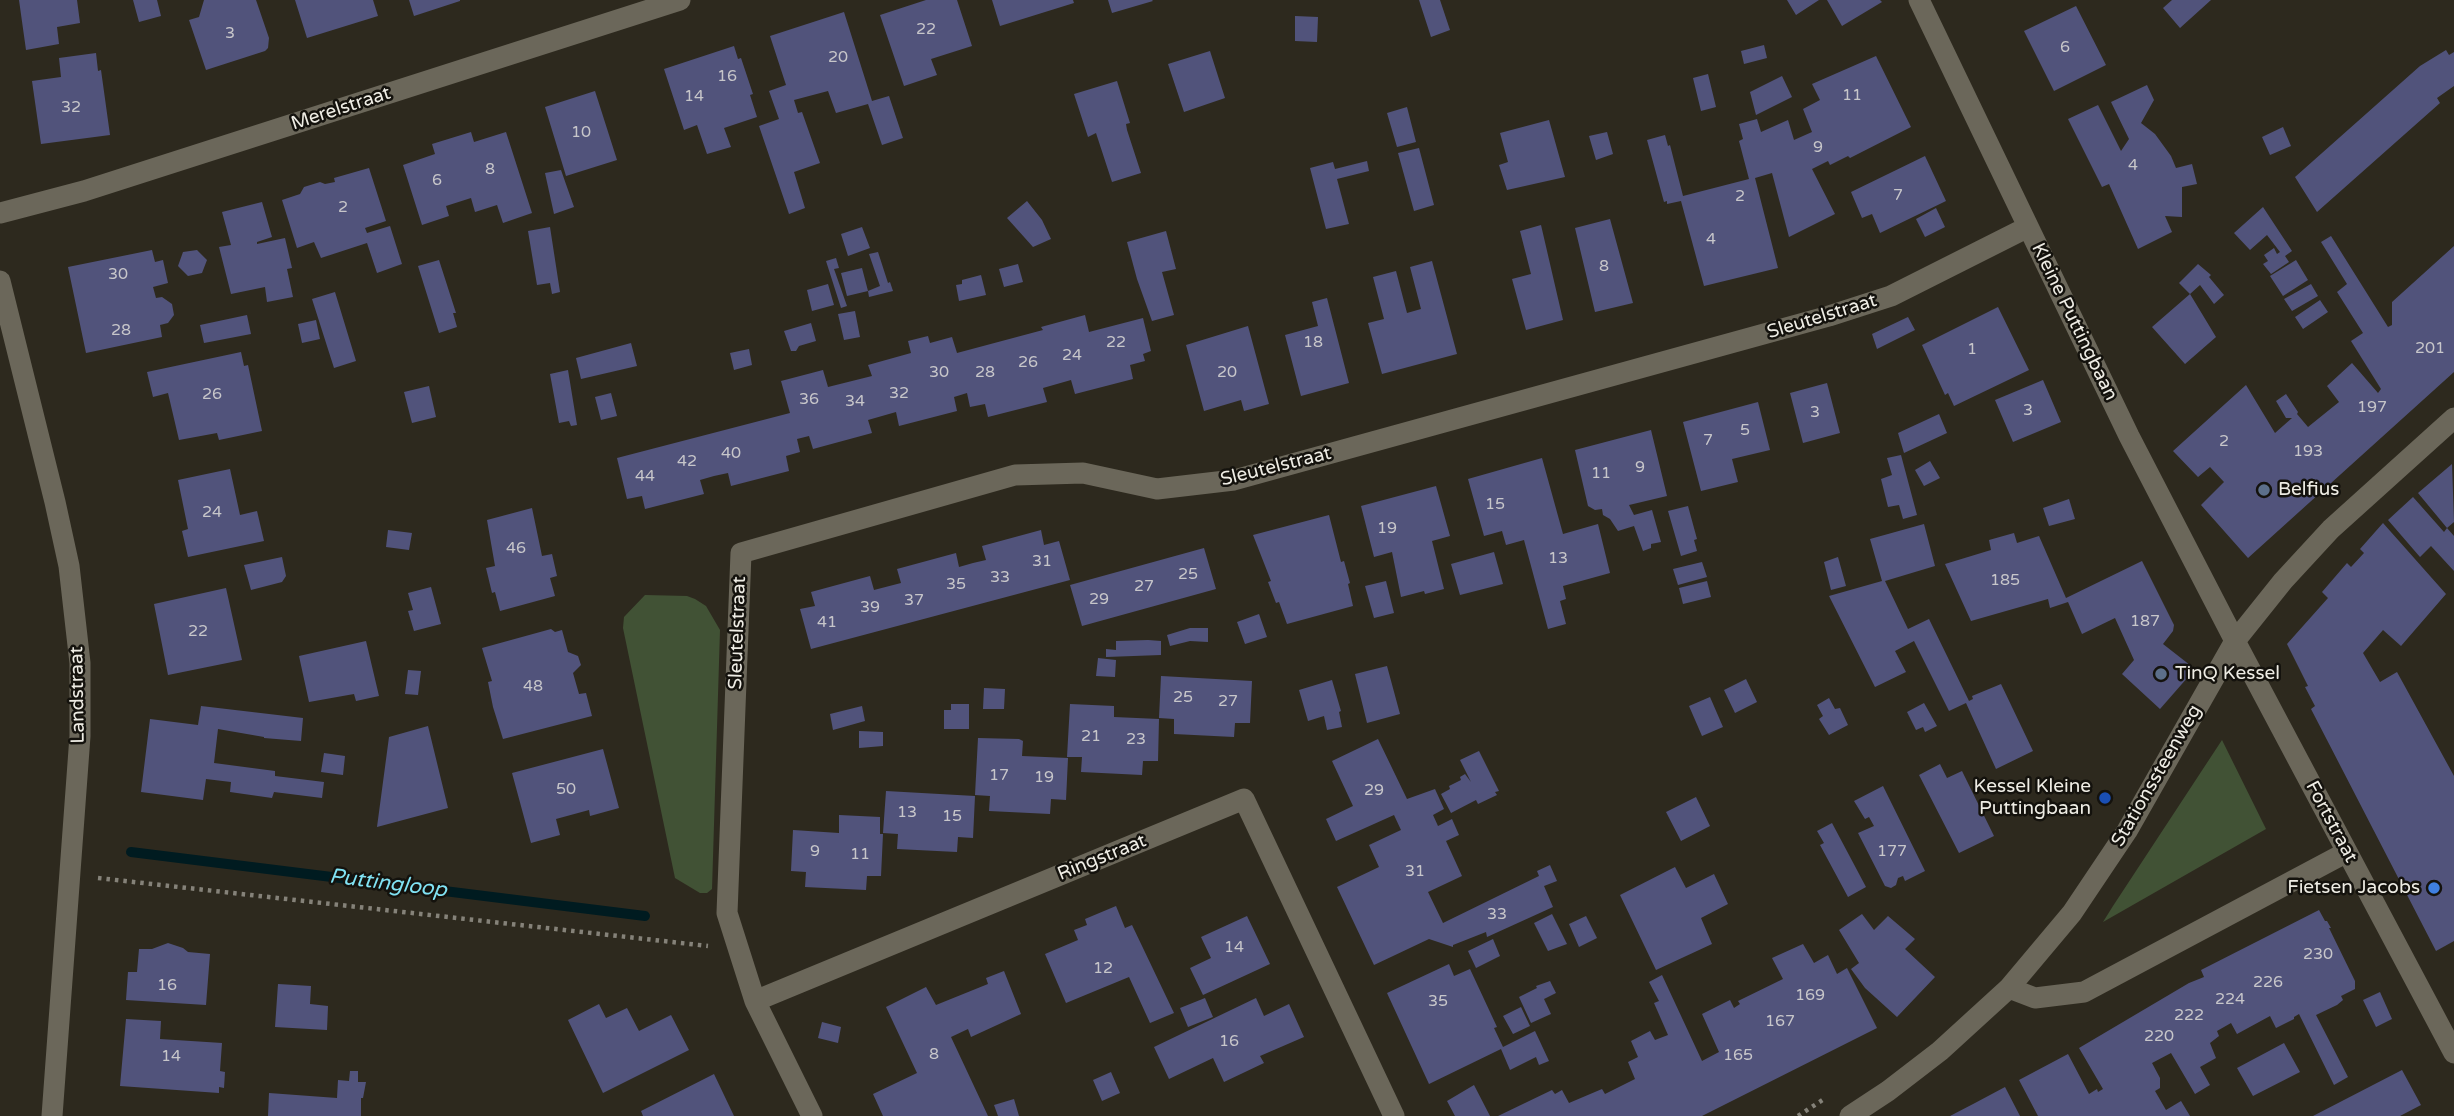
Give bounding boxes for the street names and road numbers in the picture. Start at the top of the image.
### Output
street label: Merelstraat [288,82,394,136]
street label: Kleine Puttingbaan [2026,240,2122,404]
street label: Sleutelstraat [1765,290,1879,344]
street label: Sleutelstraat [1218,442,1334,492]
street label: Sleutelstraat [725,576,751,690]
street label: Landstraat [66,646,90,744]
street label: Stationssteenweg [2107,701,2207,851]
street label: Fortstraat [2300,777,2362,867]
street label: Ringstraat [1054,830,1150,886]

